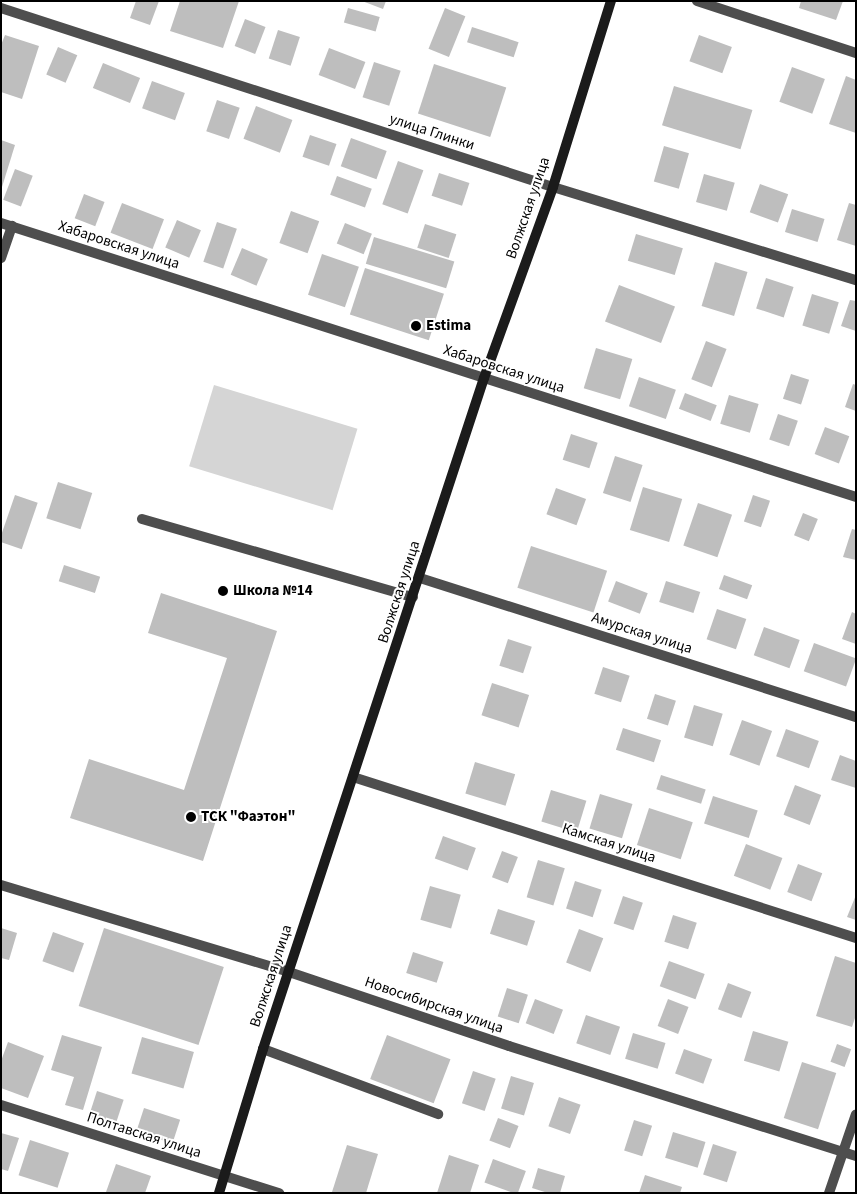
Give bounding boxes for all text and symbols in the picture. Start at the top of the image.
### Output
street label: улица Глинки [387,110,477,154]
street label: Волжская улица [502,155,554,261]
street label: Хабаровская улица [56,217,182,273]
place label: Estima [426,317,471,335]
marker: Estima [410,320,422,332]
street label: Хабаровская улица [441,341,567,397]
street label: Волжская улица [374,538,424,646]
place label: Школа №14 [233,582,313,600]
marker: Школа №14 [217,585,229,597]
street label: Амурская улица [589,608,695,658]
place label: ТСК "Фаэтон" [201,808,295,826]
marker: ТСК "Фаэтон" [185,811,197,823]
street label: Камская улица [560,819,658,867]
street label: Волжская улица [246,922,296,1030]
street label: Новосибирская улица [362,973,506,1037]
street label: Полтавская улица [85,1108,203,1162]

